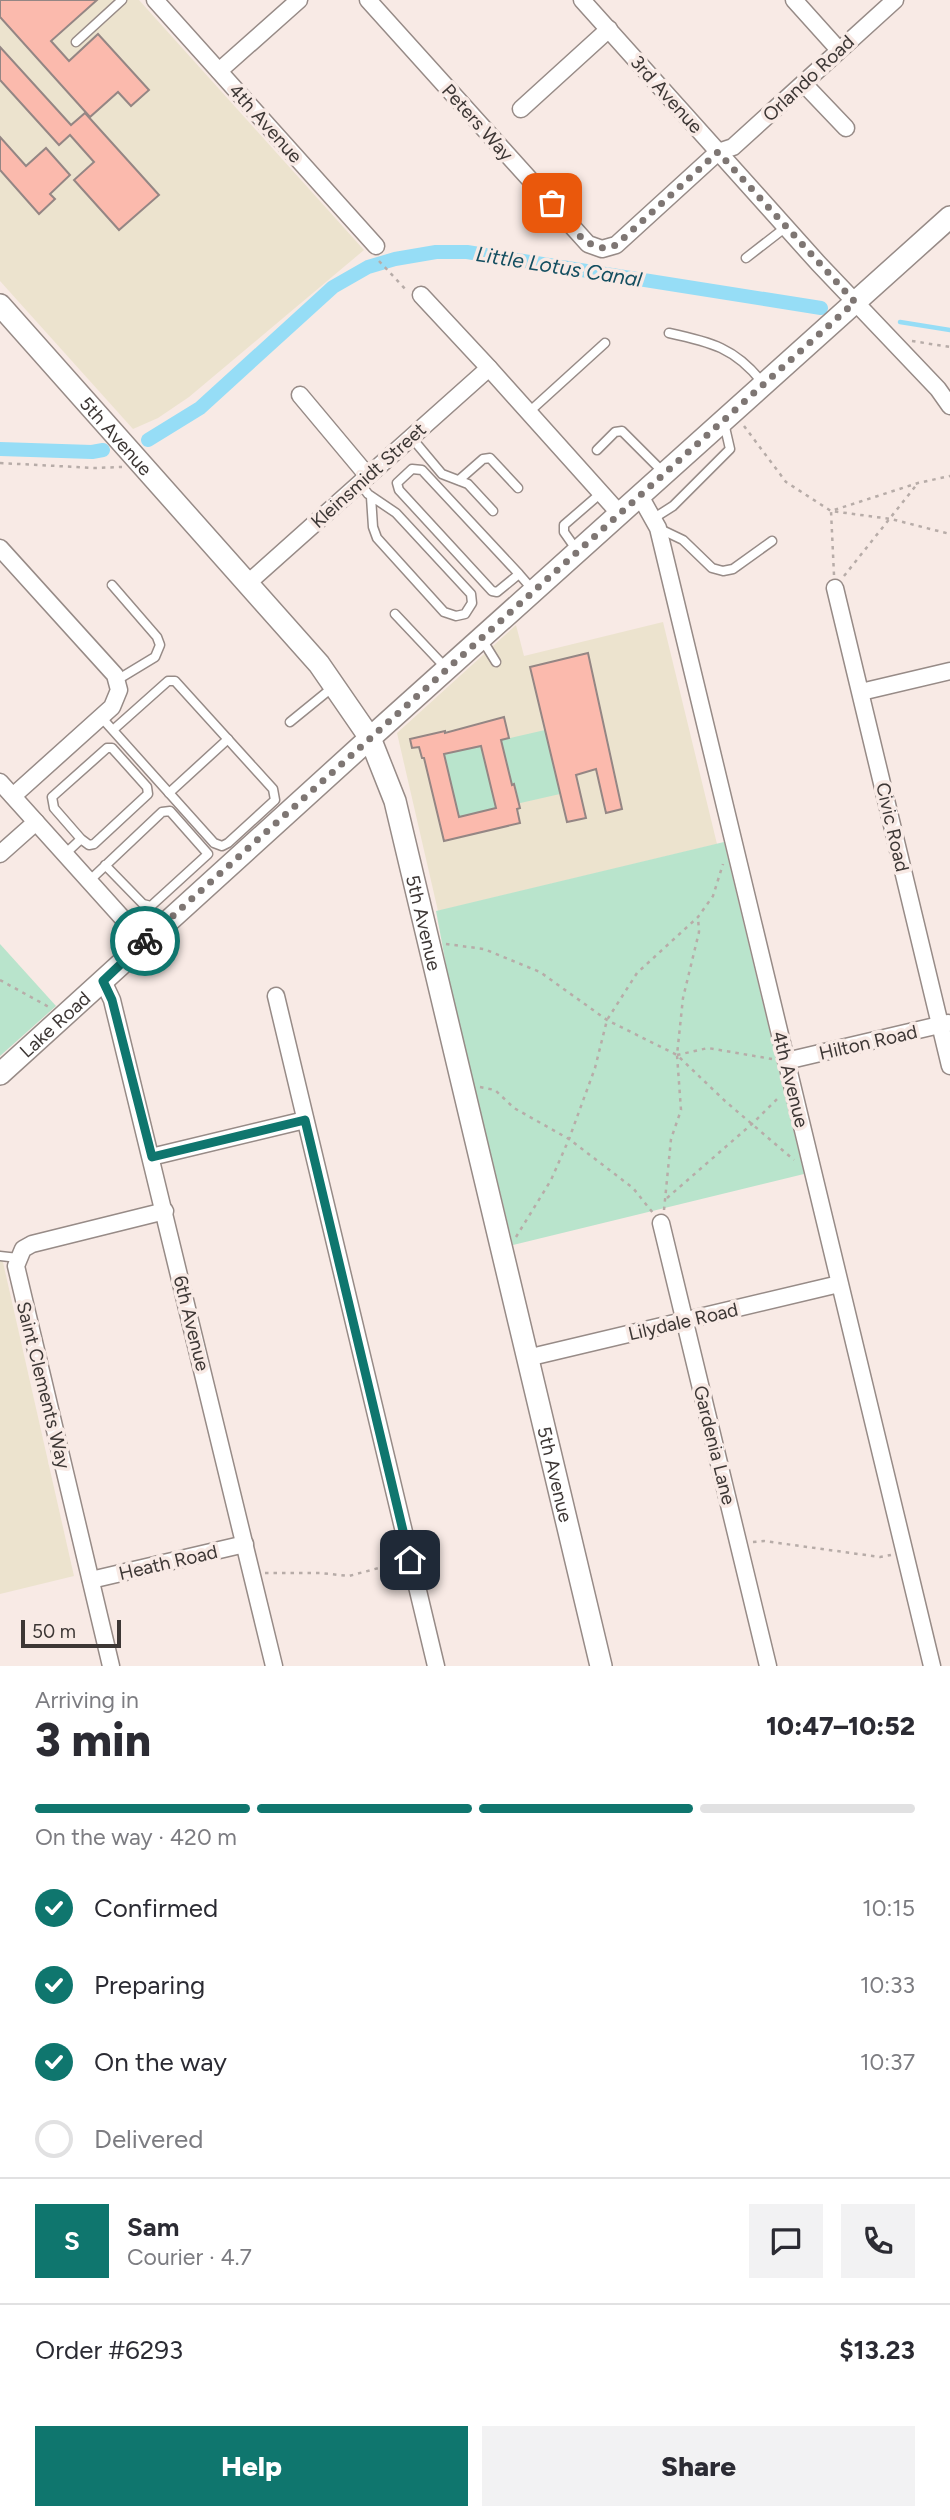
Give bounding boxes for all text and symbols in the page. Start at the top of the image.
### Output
street label: Orlando Road [758,30,859,126]
street label: 3rd Avenue [626,51,708,138]
street label: 4th Avenue [224,79,307,168]
street label: Peters Way [437,79,518,166]
pin [522,173,582,233]
icon: bag [533,184,571,222]
water label: Little Lotus Canal [474,241,644,292]
street label: 5th Avenue [75,392,157,480]
street label: Kleinsmidt Street [306,418,431,533]
street label: Civic Road [871,780,914,874]
street label: 5th Avenue [401,873,446,973]
courier [110,906,180,976]
icon: bike [126,922,164,960]
street label: Lake Road [15,987,95,1063]
street label: Hilton Road [817,1020,919,1065]
street label: 4th Avenue [767,1029,814,1130]
street label: 6th Avenue [169,1273,214,1373]
street label: Lilydale Road [626,1298,740,1345]
street label: Saint Clements Way [12,1299,75,1471]
street label: Gardenia Lane [689,1383,740,1507]
street label: 5th Avenue [532,1424,577,1525]
pin [380,1530,440,1590]
street label: Heath Road [117,1540,220,1585]
icon: home [391,1541,429,1579]
scale bar [21,1617,121,1649]
text: 50 m [32,1620,76,1643]
text: Arriving in [35,1686,139,1714]
text: 10:47–10:52 [766,1710,915,1742]
text: 3 min [35,1712,151,1768]
text: On the way · 420 m [35,1823,237,1851]
icon: check [35,1889,73,1927]
text: Confirmed [94,1892,218,1924]
text: 10:15 [862,1894,915,1922]
icon: check [35,1966,73,2004]
text: Preparing [94,1969,205,2001]
text: 10:33 [860,1971,915,1999]
icon: check [35,2043,73,2081]
text: On the way [94,2046,227,2078]
text: 10:37 [860,2048,915,2076]
text: Delivered [94,2123,203,2155]
button: chat [749,2204,823,2278]
button: phone [841,2204,915,2278]
text: Sam [127,2211,179,2243]
text: S [64,2225,80,2257]
text: Courier · 4.7 [127,2243,252,2271]
text: Order #6293 [35,2334,183,2366]
text: $13.23 [839,2334,915,2366]
button: Help [35,2426,468,2506]
button: Share [482,2426,915,2506]

